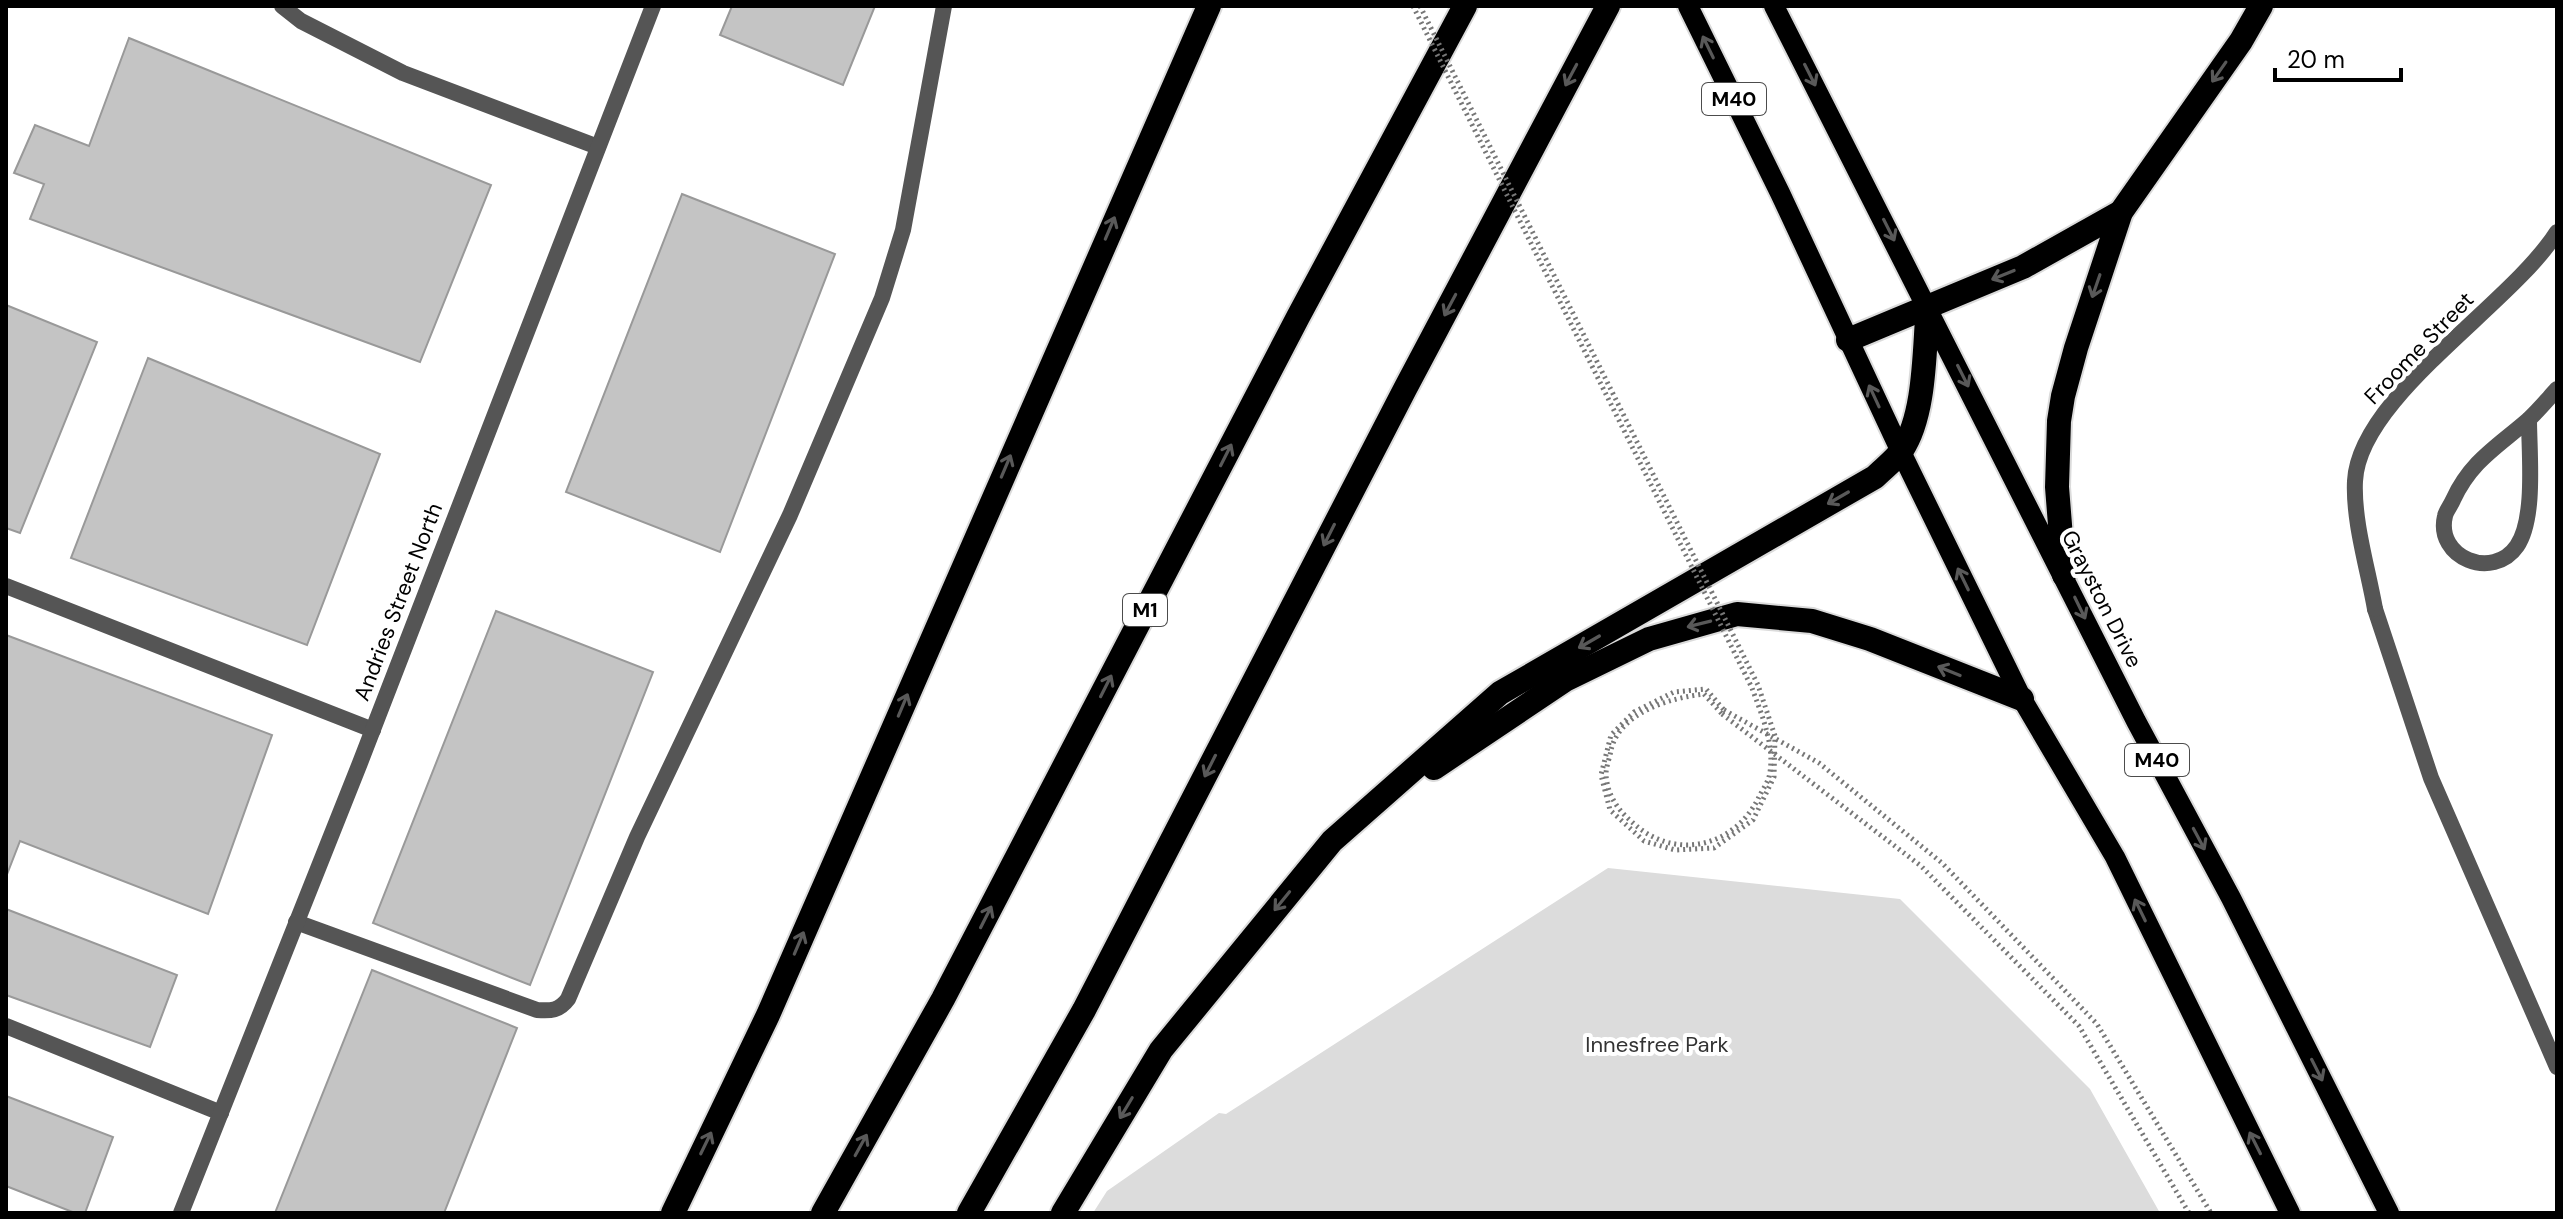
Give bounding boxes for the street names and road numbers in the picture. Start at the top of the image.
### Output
road number: M40 [1702,83,1766,115]
street label: Froome Street [2358,285,2480,411]
street label: Andries Street North [347,499,449,705]
street label: Grayston Drive [2055,525,2149,673]
road number: M1 [1123,594,1167,626]
road number: M40 [2125,744,2189,776]

